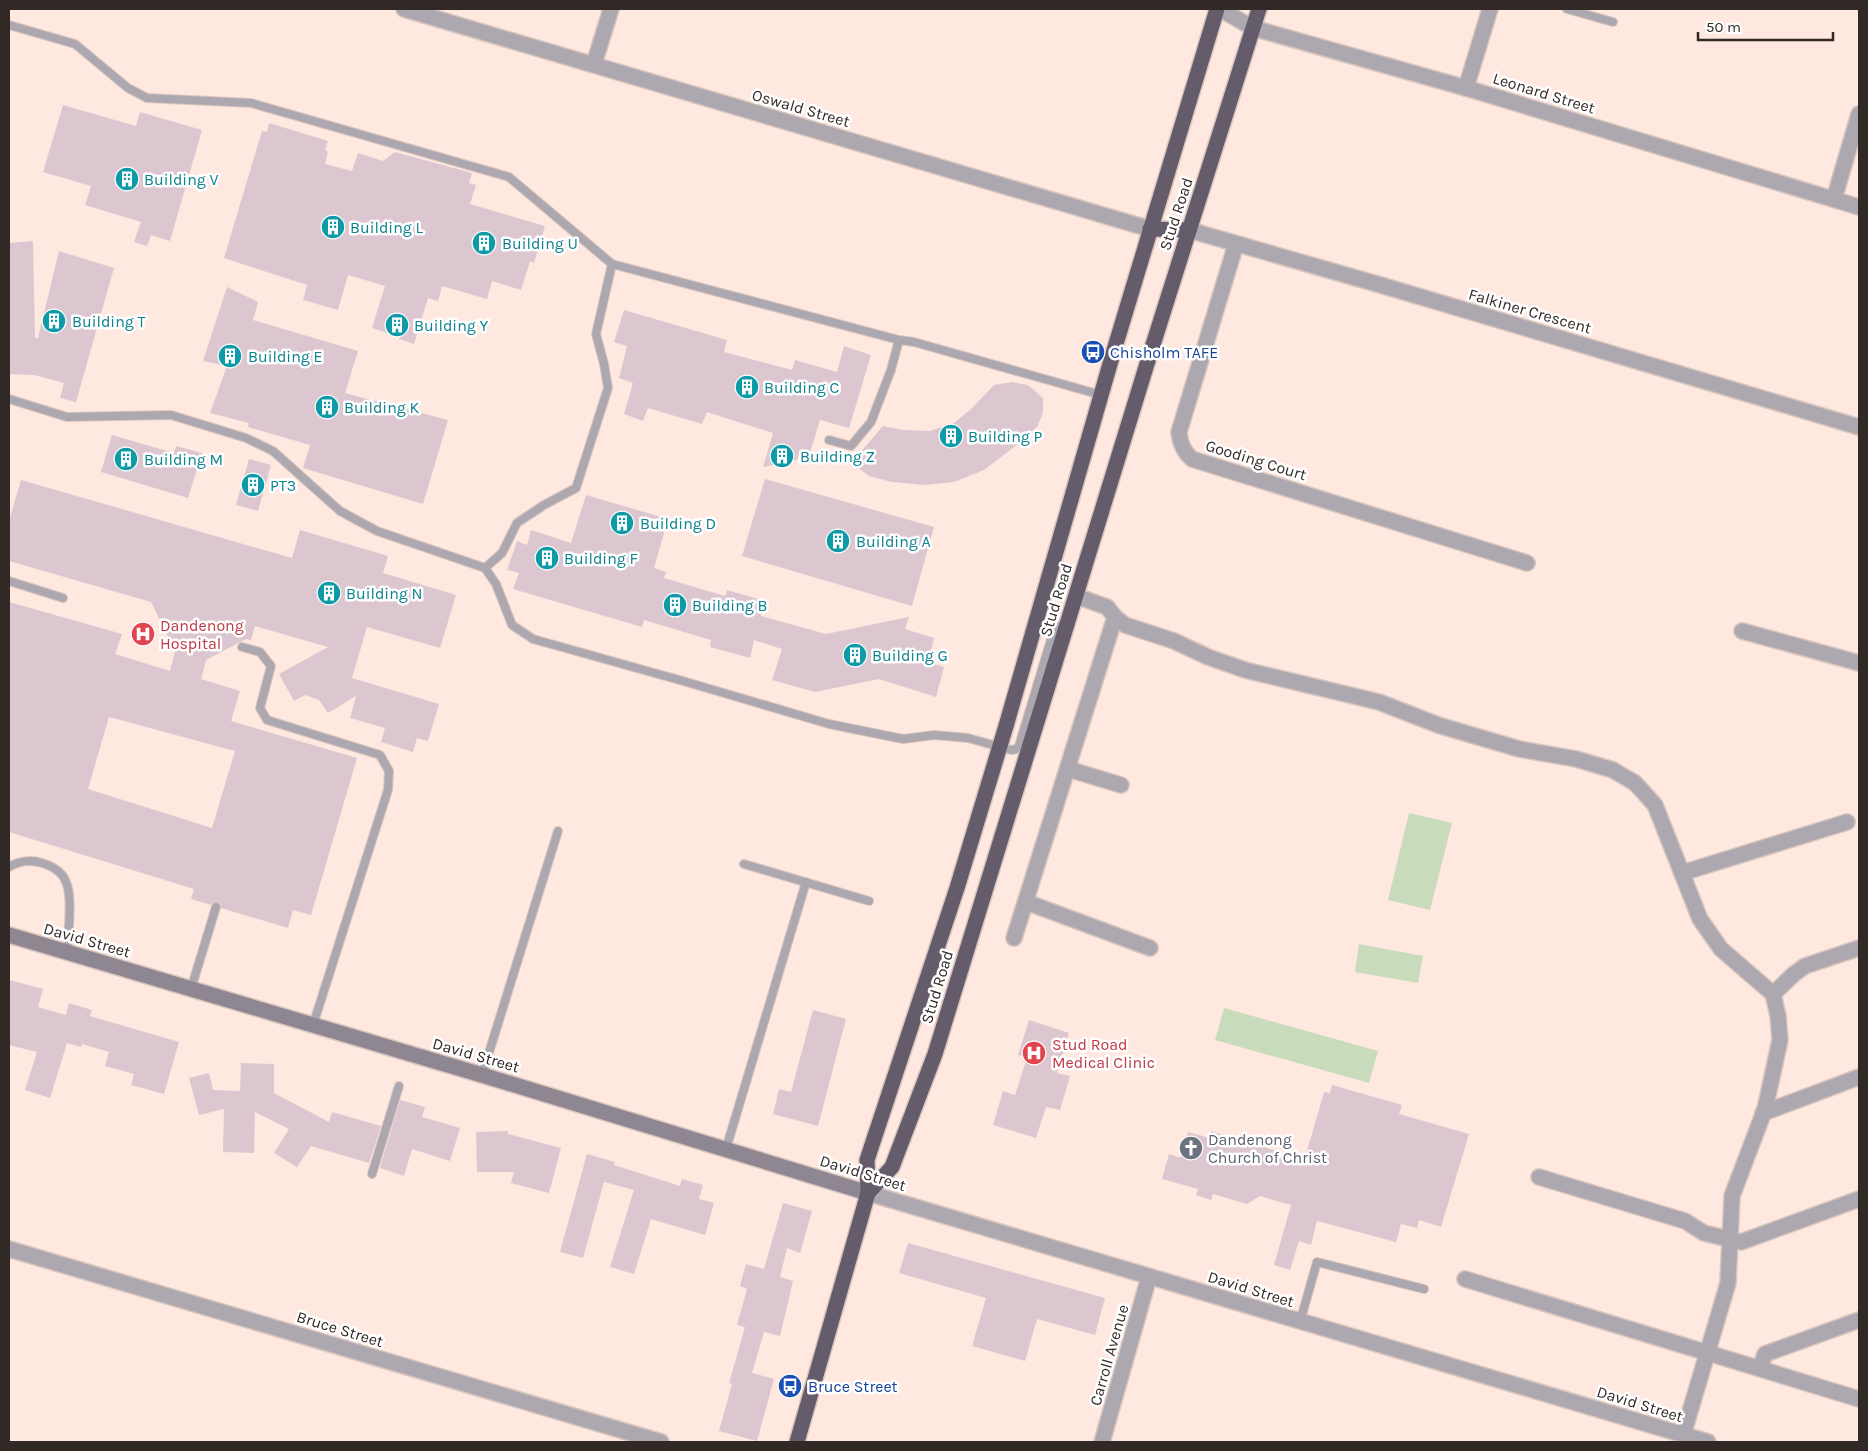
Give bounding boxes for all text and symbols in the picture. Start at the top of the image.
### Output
scale bar [1698,10,1833,42]
text: 50 m [1706,18,1741,36]
street label: Leonard Street [1491,68,1597,118]
street label: Oswald Street [750,85,852,131]
building icon: Building V [114,166,140,192]
place label: Building V [144,170,219,189]
street label: Stud Road [1155,175,1197,253]
building icon: Building L [320,214,346,240]
place label: Building L [350,218,424,237]
building icon: Building U [471,230,497,256]
place label: Building U [502,234,578,253]
street label: Falkiner Crescent [1466,284,1594,338]
building icon: Building T [41,308,67,334]
place label: Building T [72,312,146,331]
building icon: Building Y [384,312,410,338]
place label: Building Y [414,316,489,335]
bus stop icon: Chisholm TAFE [1080,339,1106,365]
building icon: Building E [217,343,243,369]
place label: Chisholm TAFE [1110,343,1218,362]
place label: Building E [248,347,323,366]
building icon: Building C [734,374,760,400]
place label: Building C [764,378,840,397]
building icon: Building K [314,394,340,420]
place label: Building K [344,398,420,417]
building icon: Building P [938,423,964,449]
place label: Building P [968,427,1043,446]
street label: Gooding Court [1203,436,1309,484]
building icon: Building Z [769,443,795,469]
building icon: Building M [113,446,139,472]
place label: Building Z [800,447,875,466]
place label: Building M [144,450,223,469]
building icon: PT3 [240,472,266,498]
place label: PT3 [270,476,296,495]
building icon: Building D [609,510,635,536]
place label: Building D [640,514,716,533]
building icon: Building A [825,528,851,554]
place label: Building A [856,532,931,551]
building icon: Building F [534,545,560,571]
place label: Building F [564,549,638,568]
street label: Stud Road [1036,561,1076,639]
building icon: Building N [316,580,342,606]
place label: Building N [346,584,423,603]
building icon: Building B [662,592,688,618]
place label: Building B [692,596,768,615]
place label: Dandenong Hospital [160,616,244,653]
hospital icon: Dandenong Hospital [130,621,156,647]
building icon: Building G [842,642,868,668]
place label: Building G [872,646,948,665]
street label: David Street [41,919,133,961]
street label: Stud Road [917,948,957,1026]
street label: David Street [430,1034,522,1076]
place label: Stud Road Medical Clinic [1052,1035,1155,1072]
hospital icon: Stud Road Medical Clinic [1021,1040,1047,1066]
place label: Dandenong Church of Christ [1208,1130,1327,1167]
church icon: Dandenong Church of Christ [1178,1135,1204,1161]
street label: David Street [817,1151,909,1195]
street label: David Street [1205,1267,1297,1311]
street label: Carroll Avenue [1085,1302,1133,1408]
street label: Bruce Street [294,1307,386,1351]
bus stop icon: Bruce Street [777,1373,803,1399]
place label: Bruce Street [808,1377,898,1396]
street label: David Street [1594,1382,1686,1426]

